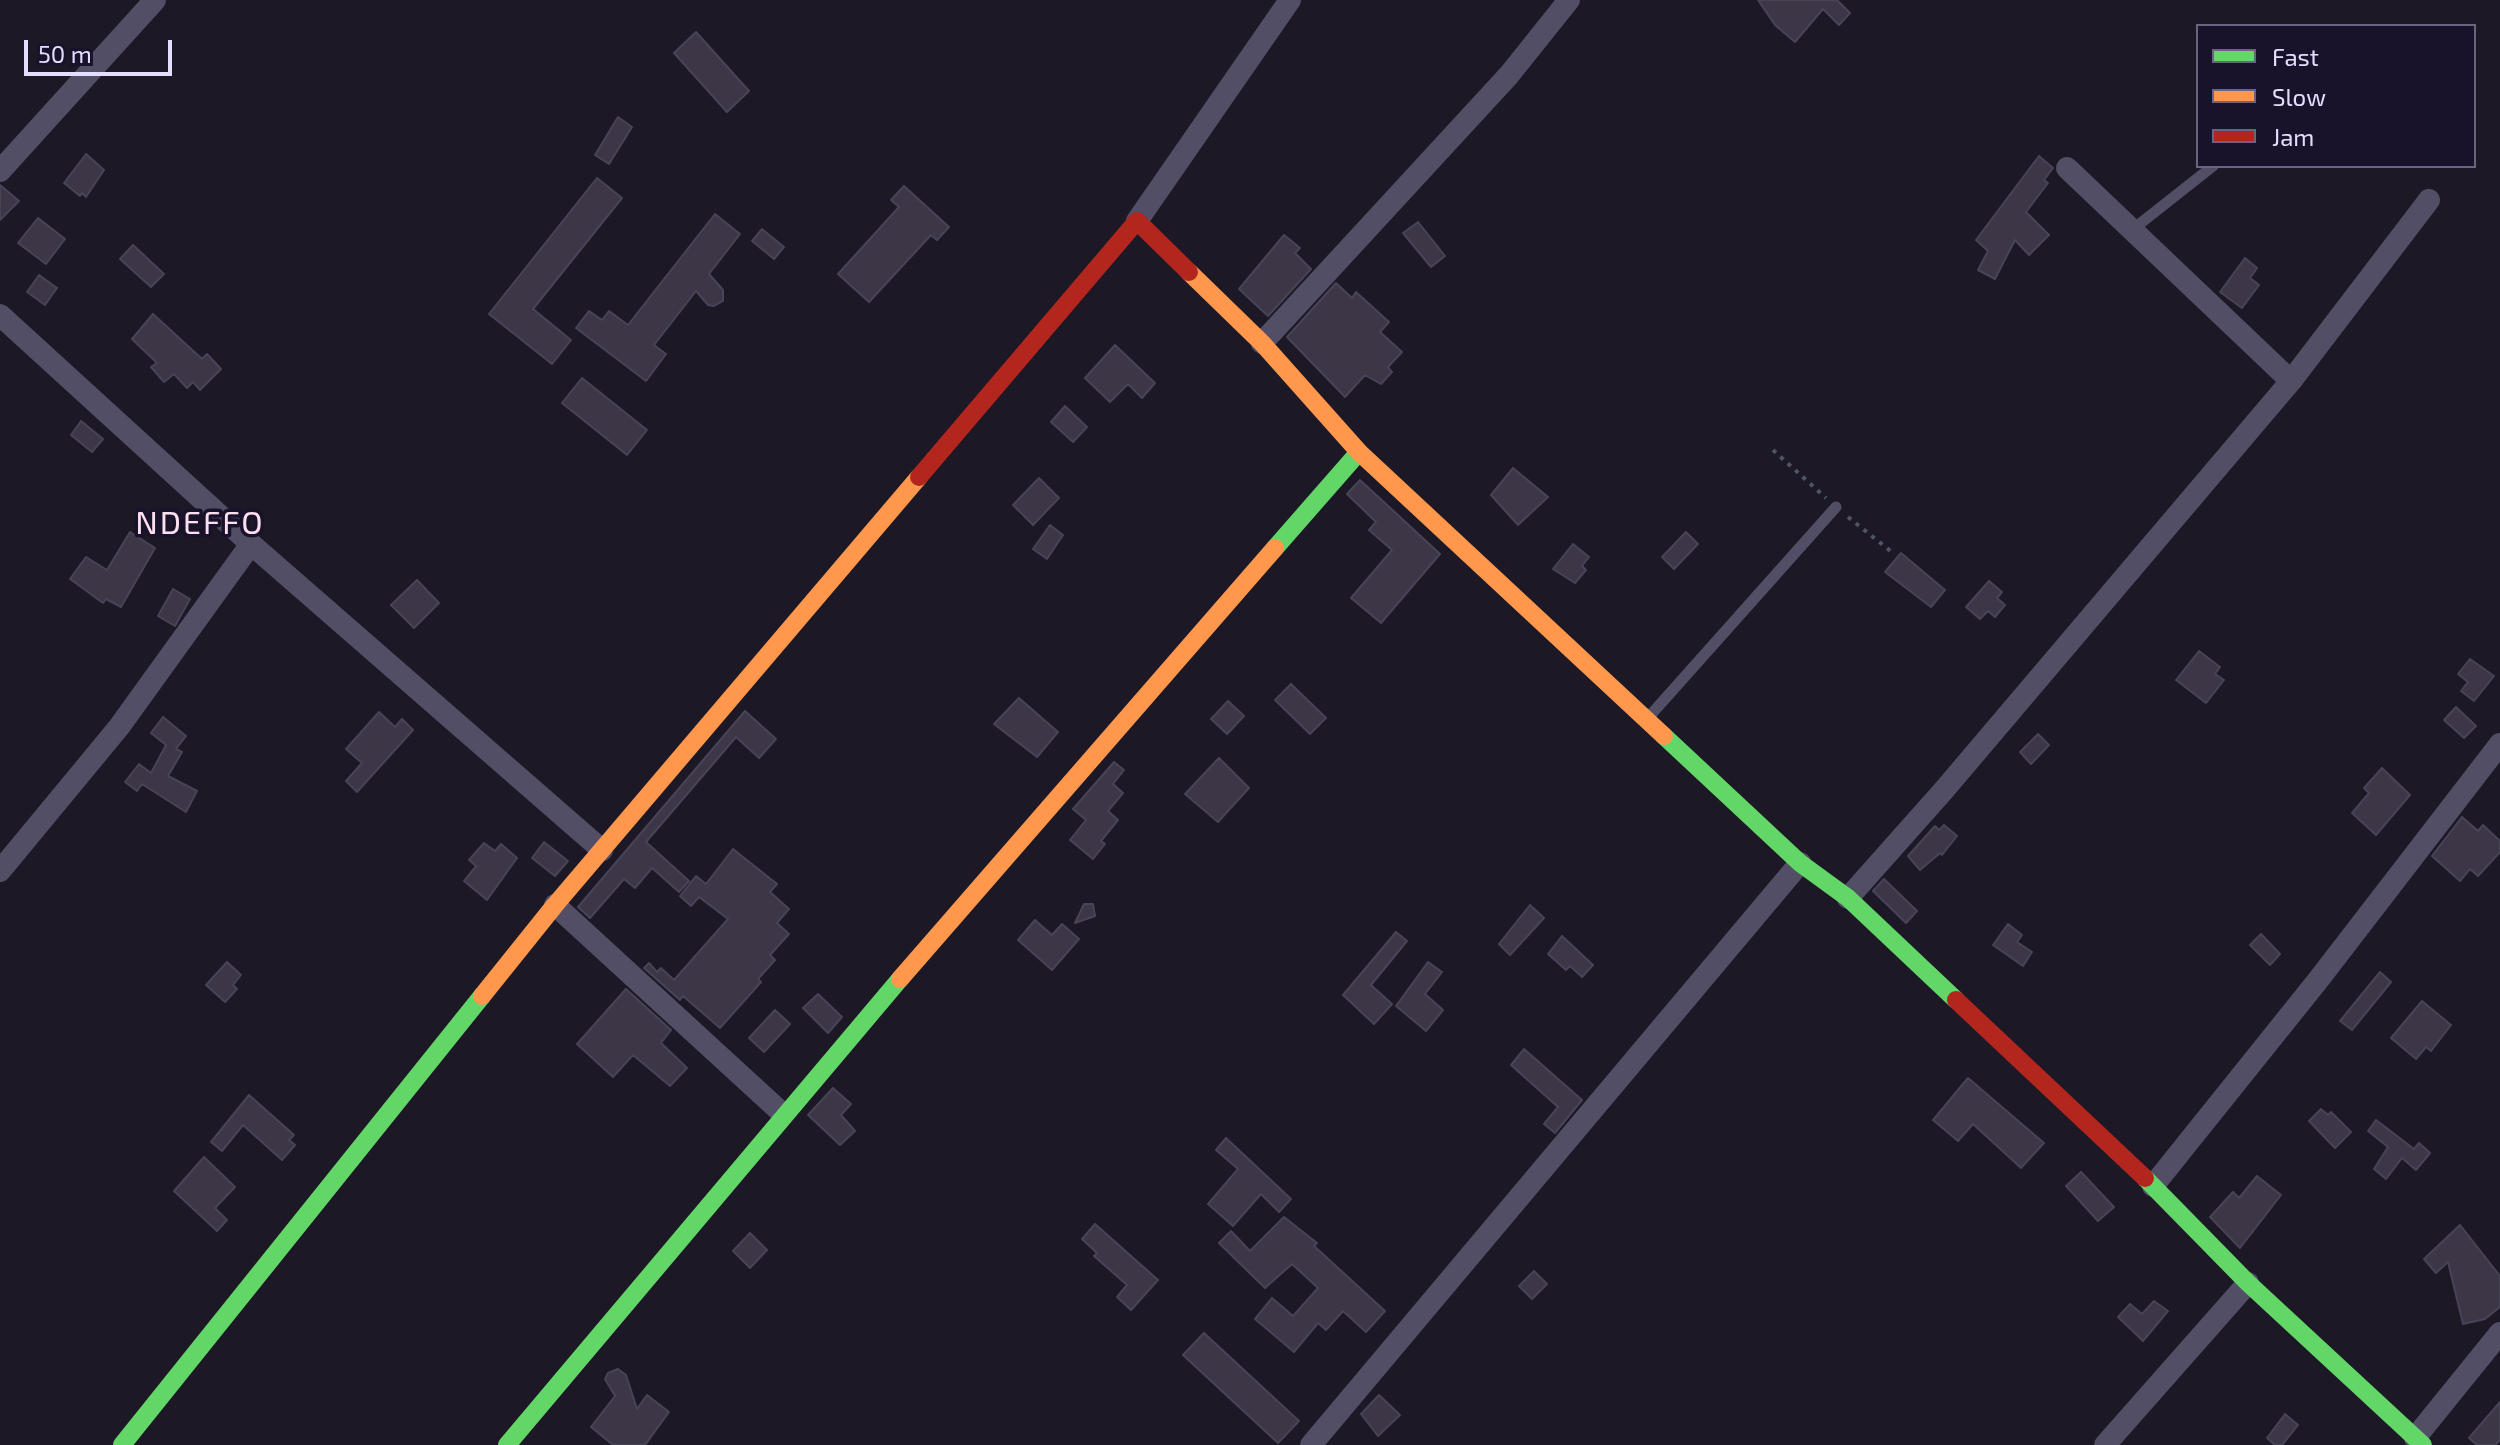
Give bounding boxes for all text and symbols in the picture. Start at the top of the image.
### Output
scale bar [28,24,176,74]
legend [2196,24,2476,168]
text: 50 m [38,39,92,68]
text: Fast [2272,42,2319,71]
text: Slow [2272,82,2326,111]
text: Jam [2272,122,2314,151]
district label: NDEFFO [135,504,265,542]

